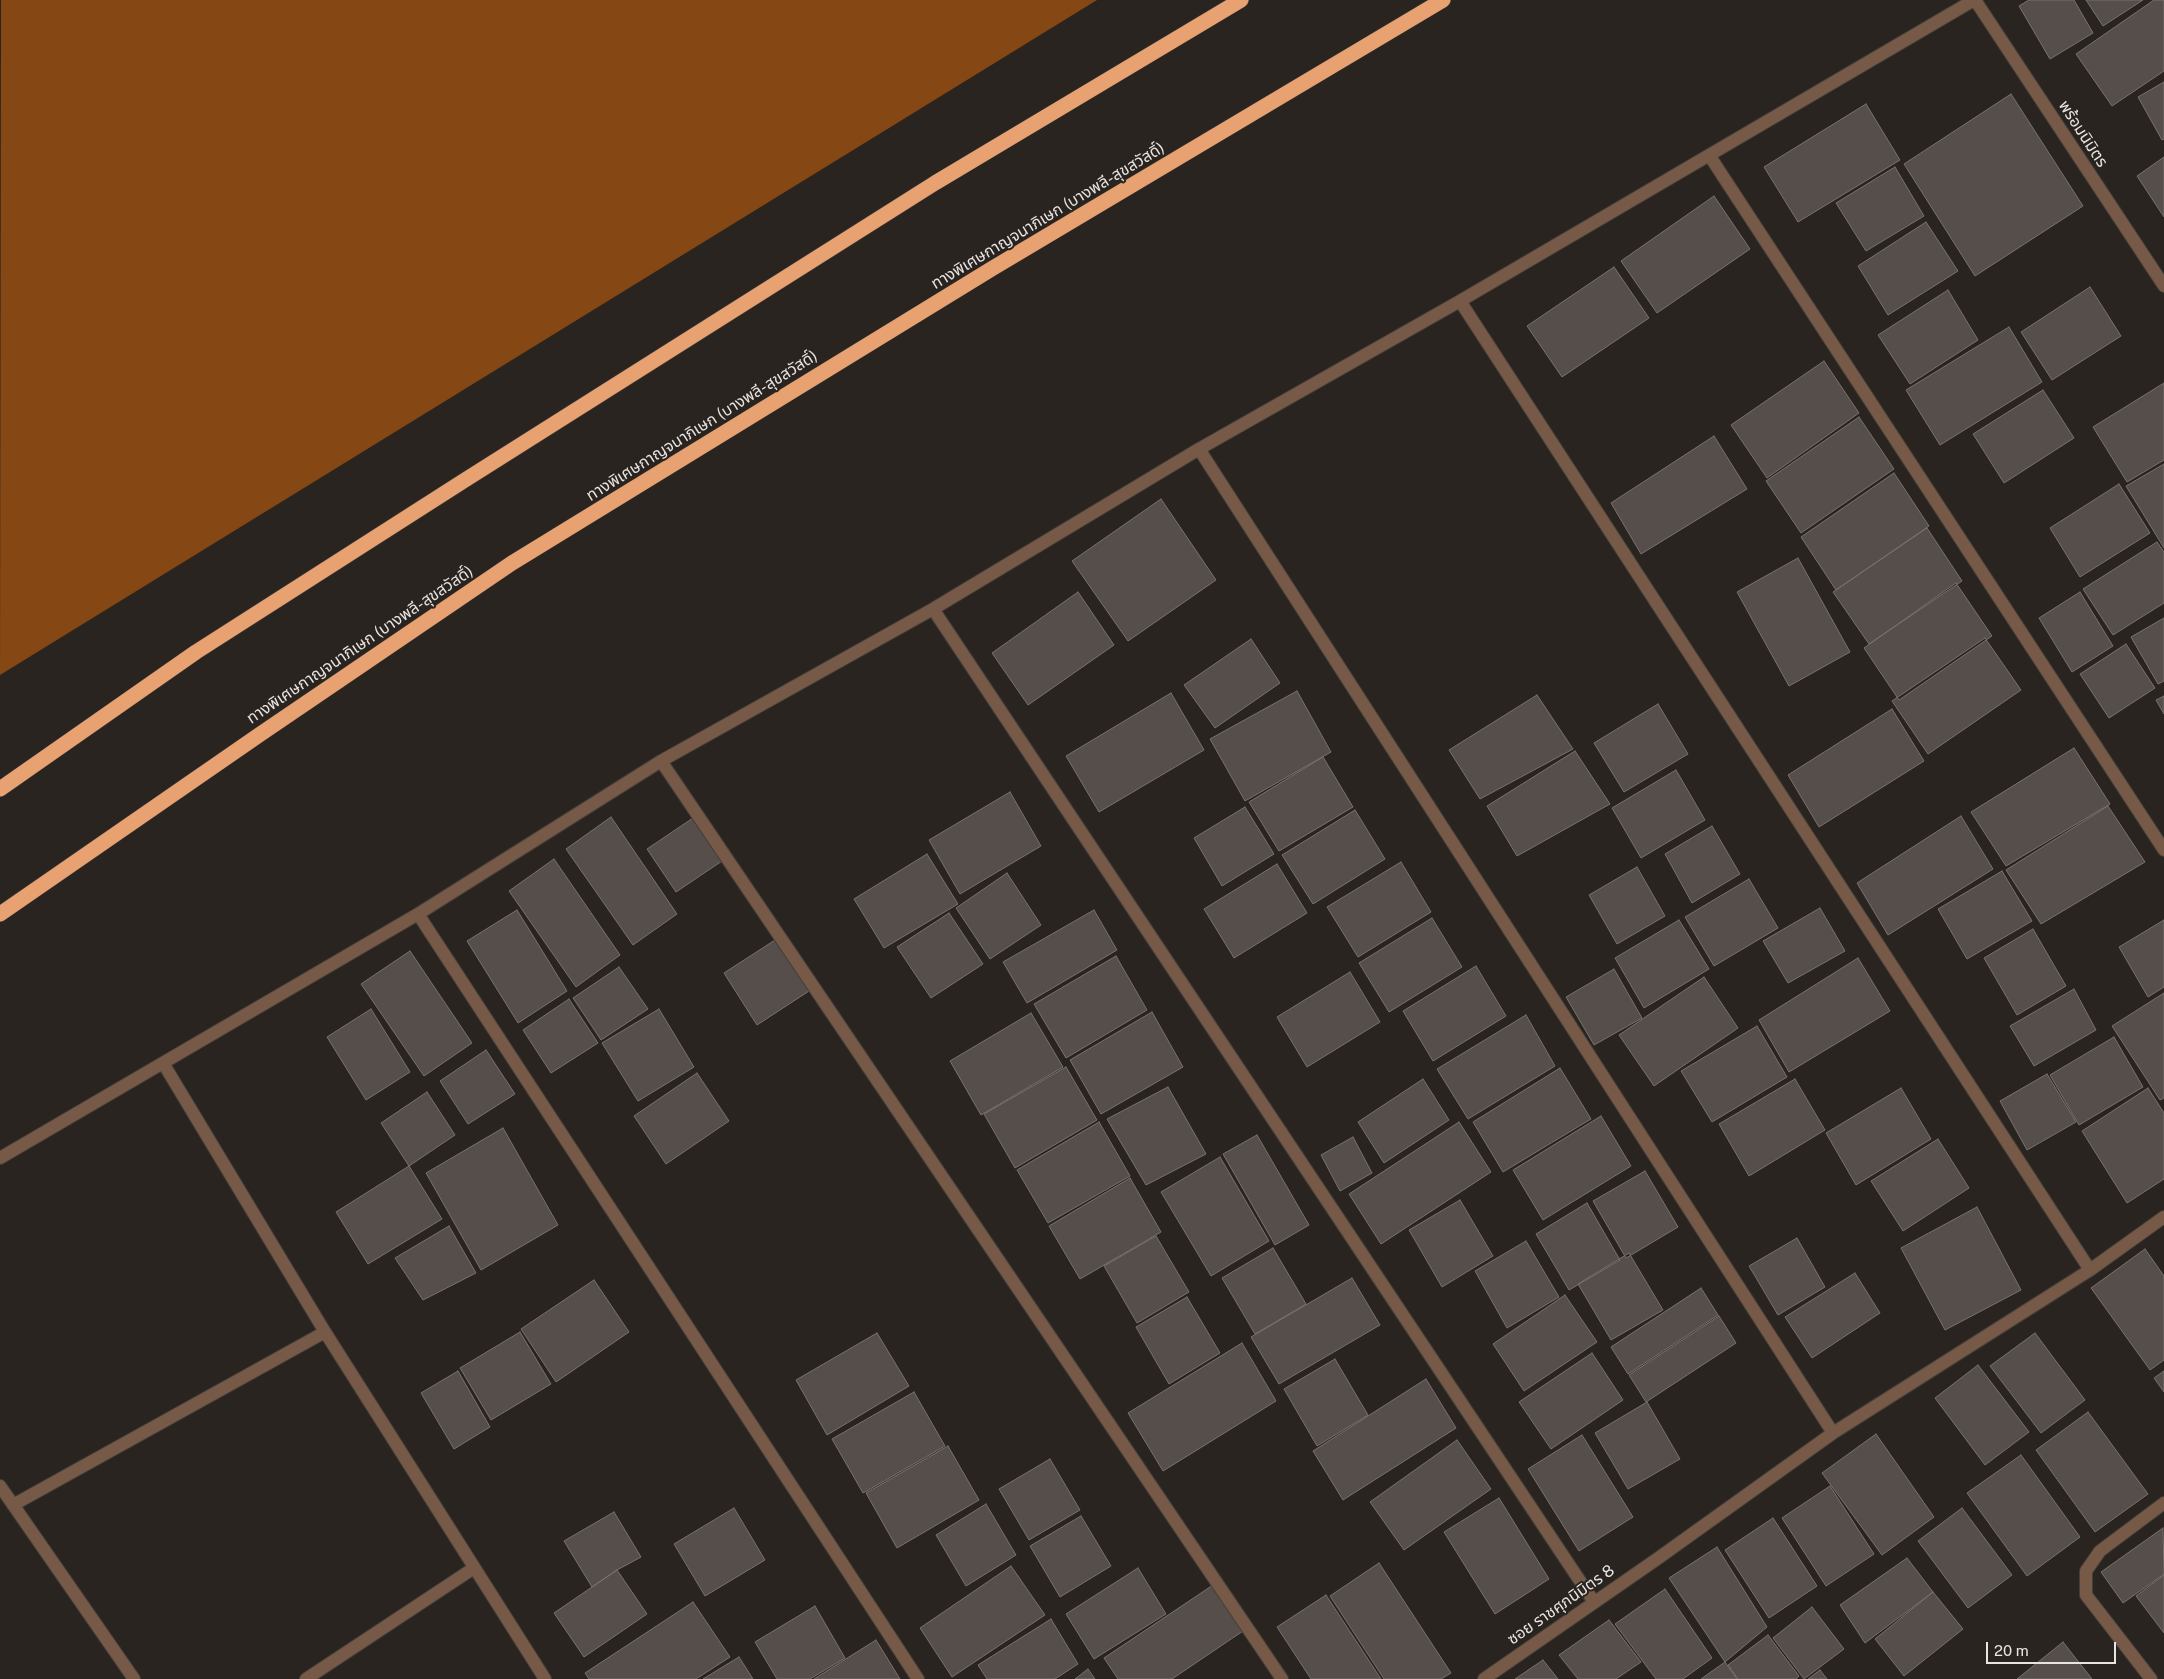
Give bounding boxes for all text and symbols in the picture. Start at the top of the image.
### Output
street label: พร้อมนิมิตร [2054,97,2112,171]
street label: ทางพิเศษกาญจนาภิเษก (บางพลี-สุขสวัสดิ์) [928,139,1168,293]
street label: ทางพิเศษกาญจนาภิเษก (บางพลี-สุขสวัสดิ์) [583,347,821,505]
street label: ทางพิเศษกาญจนาภิเษก (บางพลี-สุขสวัสดิ์) [243,562,477,728]
street label: ซอย ราชศุภนิมิตร 8 [1504,1561,1618,1649]
scale bar [1989,1632,2119,1664]
text: 20 m [1994,1642,2029,1659]

